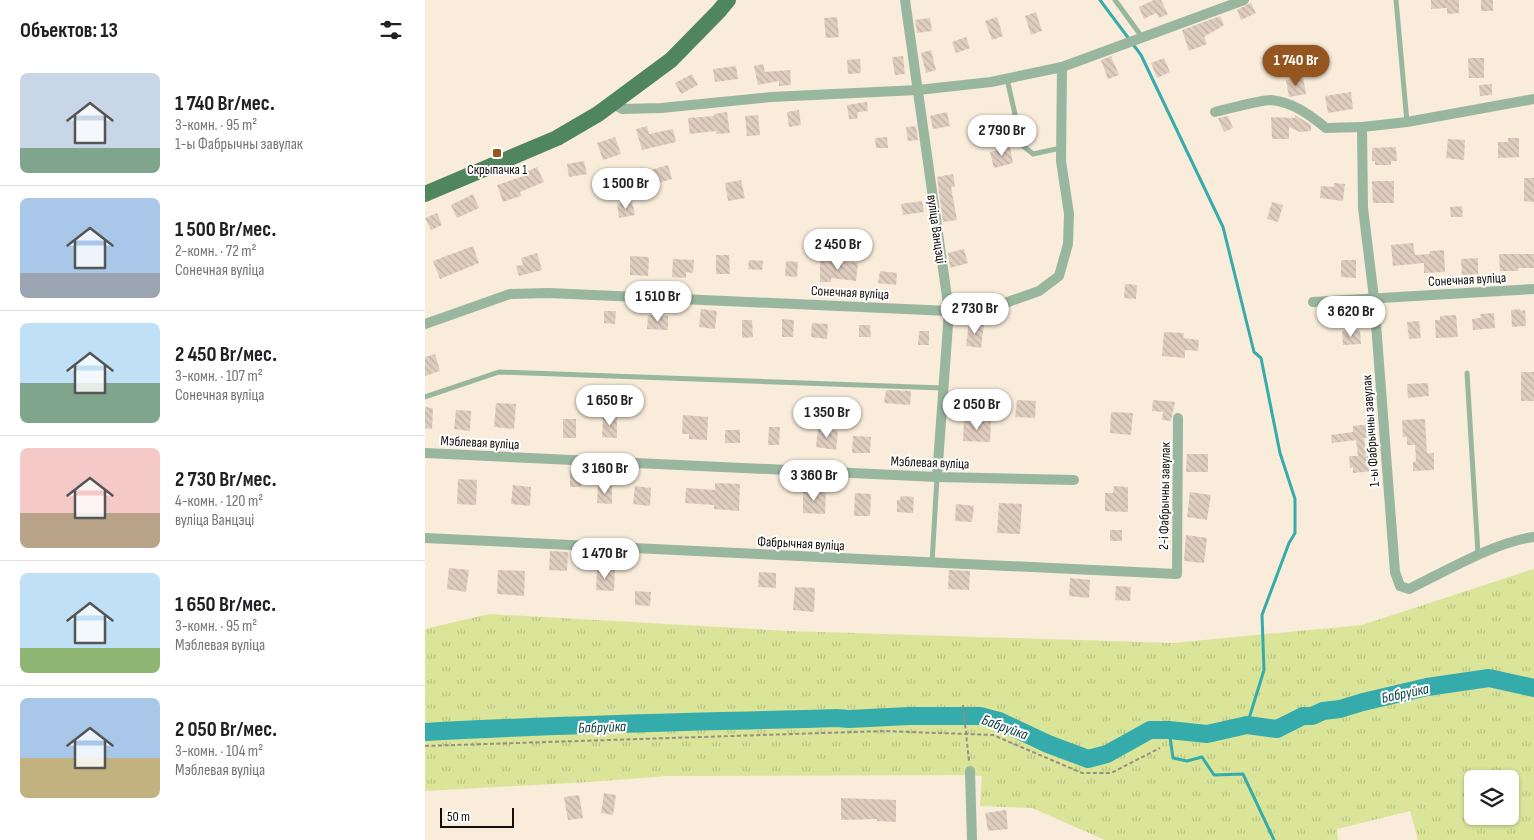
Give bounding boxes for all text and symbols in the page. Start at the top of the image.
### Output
icon: filters [377,16,405,44]
text: Объектов: 13 [20,18,118,43]
pin: 1 740 Br [1244,44,1348,87]
text: 1 740 Br [1274,51,1318,70]
text: 1 740 Br/мес. [175,91,275,116]
icon: home [60,93,120,153]
pin: 2 790 Br [950,114,1054,157]
text: 3-комн. · 95 m² [175,116,257,135]
text: 2 790 Br [979,121,1025,140]
text: 1-ы Фабрычны завулак [175,135,303,154]
marker: Скрыпачка 1 [491,147,503,159]
place label: Скрыпачка 1 [467,161,527,178]
pin: 1 500 Br [574,168,678,210]
text: 1 500 Br [603,174,649,193]
street label: вуліца Ванцэці [923,194,950,265]
text: 1 500 Br/мес. [175,217,276,242]
icon: home [60,218,120,278]
pin: 2 450 Br [786,228,890,271]
text: 2 450 Br [815,235,861,254]
text: 2-комн. · 72 m² [175,242,257,261]
text: Сонечная вуліца [175,261,264,280]
street label: Сонечная вуліца [1428,269,1507,290]
pin: 1 510 Br [606,280,710,323]
street label: Сонечная вуліца [810,282,889,303]
text: 1 510 Br [636,287,680,306]
pin: 2 730 Br [923,292,1027,335]
pin: 3 620 Br [1299,296,1403,338]
text: 2 730 Br [952,299,998,318]
text: 3 620 Br [1328,302,1375,321]
text: 2 450 Br/мес. [175,342,277,367]
icon: home [60,343,120,403]
text: 3-комн. · 107 m² [175,367,263,386]
street label: 1-ы Фабрычны завулак [1358,374,1383,487]
pin: 1 650 Br [558,384,662,427]
text: Сонечная вуліца [175,386,264,405]
pin: 2 050 Br [925,388,1029,431]
text: 1 650 Br [587,391,633,410]
text: 2 050 Br [954,395,1000,414]
pin: 1 350 Br [775,396,879,439]
text: 1 350 Br [804,403,850,422]
street label: Мэблевая вуліца [440,432,520,453]
street label: 2-і Фабрычны завулак [1155,441,1174,550]
pin: 3 160 Br [553,452,657,495]
street label: Мэблевая вуліца [890,453,970,472]
text: 3 160 Br [582,459,628,478]
pin: 3 360 Br [762,460,866,502]
text: 3 360 Br [790,466,838,485]
text: 2 730 Br/мес. [175,467,277,492]
icon: home [60,468,120,528]
text: 4-комн. · 120 m² [175,492,263,511]
text: вуліца Ванцэці [175,511,254,530]
street label: Фабрычная вуліца [757,533,845,554]
pin: 1 470 Br [553,538,657,580]
text: 1 470 Br [582,544,628,563]
text: 1 650 Br/мес. [175,592,276,617]
icon: home [60,593,120,653]
text: 3-комн. · 95 m² [175,617,257,636]
text: Мэблевая вуліца [175,636,265,655]
water label: Бабруйка [1380,679,1431,708]
water label: Бабруйка [979,710,1031,745]
text: 2 050 Br/мес. [175,717,277,742]
water label: Бабруйка [578,717,626,738]
icon: home [60,718,120,778]
text: 3-комн. · 104 m² [175,742,263,761]
text: Мэблевая вуліца [175,761,265,780]
map controls [1464,770,1519,825]
button: layers [1464,770,1519,825]
scale bar [440,805,514,828]
text: 50 m [447,808,470,825]

